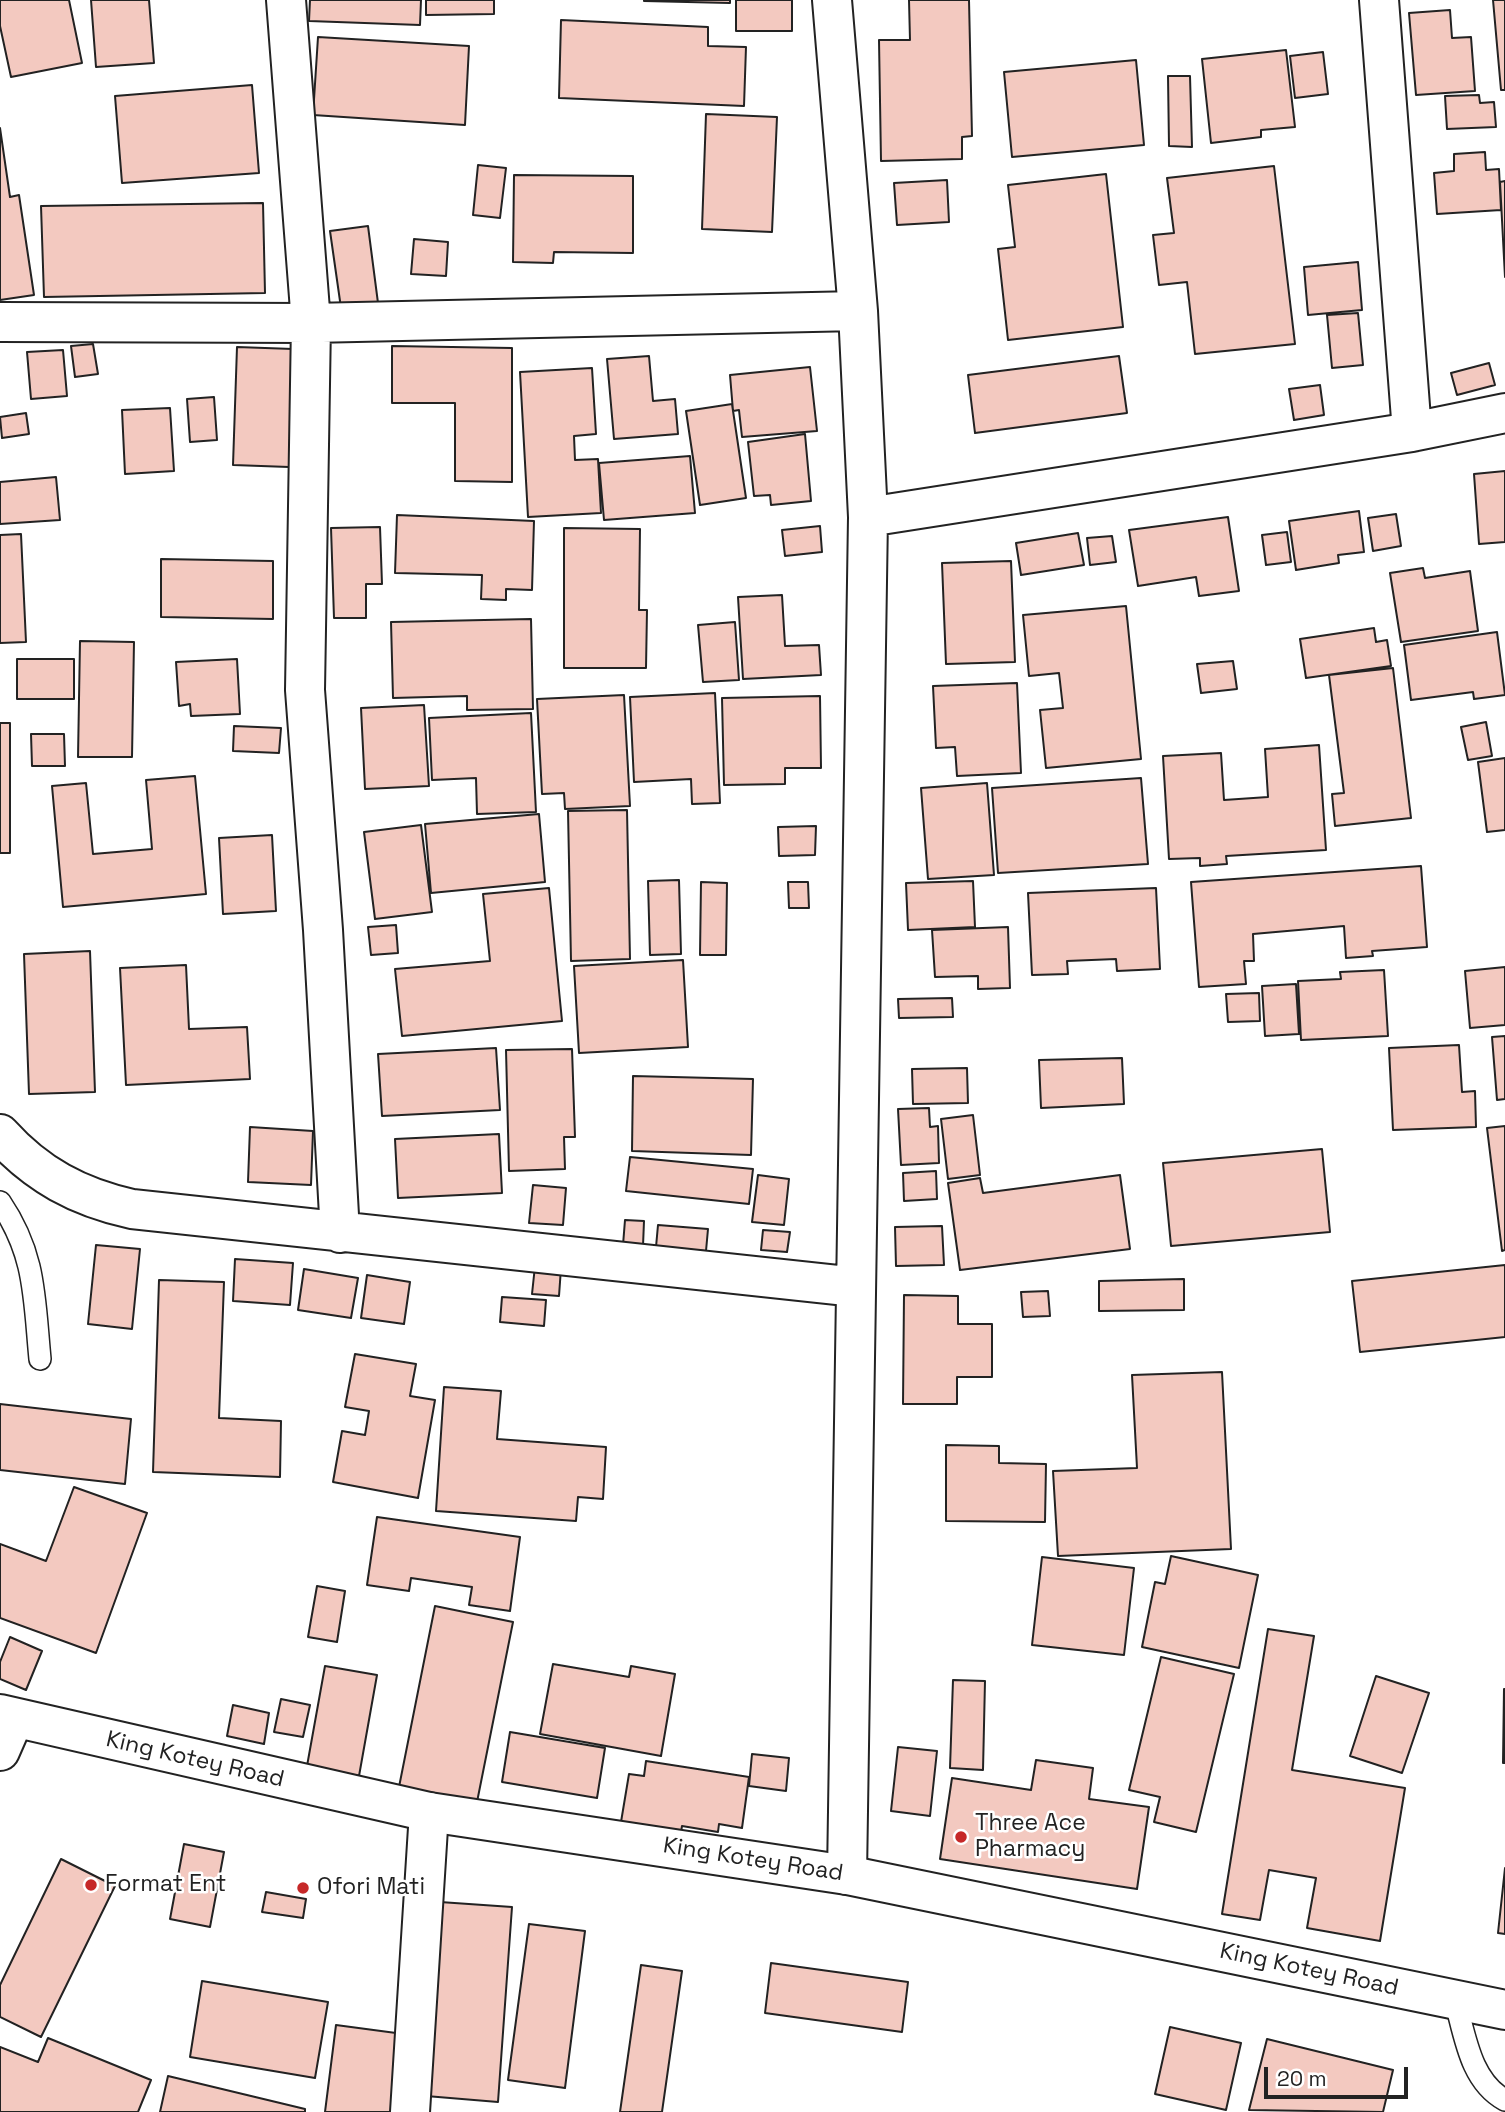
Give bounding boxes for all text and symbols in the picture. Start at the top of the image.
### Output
street label: King Kotey Road [103,1726,287,1794]
place label: Three Ace Pharmacy [975,1810,1086,1864]
marker: Three Ace Pharmacy [953,1829,969,1845]
street label: King Kotey Road [661,1832,845,1888]
place label: Format Ent [105,1871,226,1899]
place label: Ofori Mati [317,1874,425,1902]
marker: Format Ent [83,1877,99,1893]
marker: Ofori Mati [295,1880,311,1896]
street label: King Kotey Road [1217,1938,1401,2002]
scale bar [1267,2052,1410,2096]
text: 20 m [1277,2065,1327,2092]

